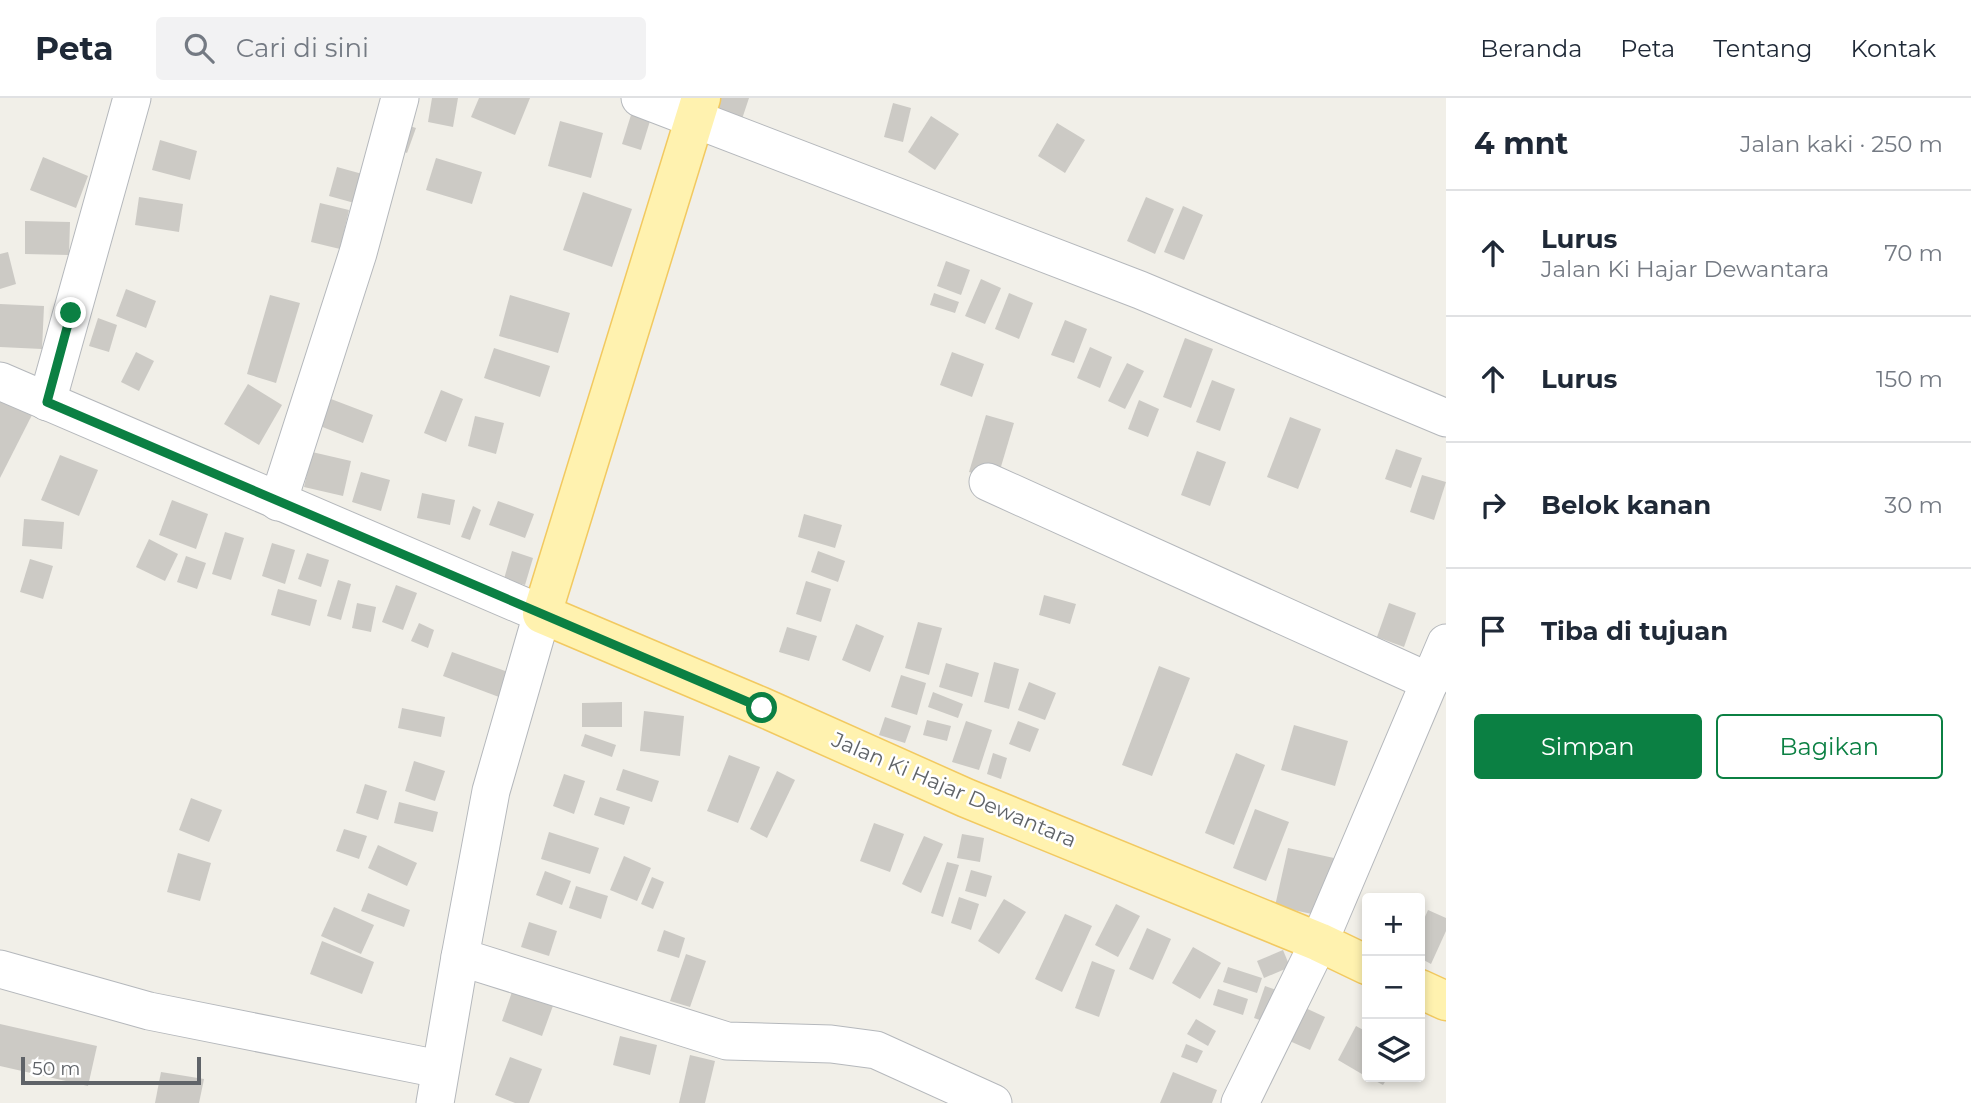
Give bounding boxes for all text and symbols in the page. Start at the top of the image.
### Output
search box [156,17,646,80]
text: Peta [35,28,114,68]
icon: search [180,29,218,67]
text: Cari di sini [236,32,369,64]
text: Beranda [1480,34,1582,63]
text: Peta [1620,34,1675,63]
text: Tentang [1713,34,1812,63]
text: Kontak [1850,34,1936,63]
text: 4 mnt [1474,125,1568,162]
text: Jalan kaki · 250 m [1740,130,1943,158]
text: Lurus [1541,223,1617,255]
icon: ahead [1474,234,1512,272]
text: 70 m [1884,239,1943,267]
text: Jalan Ki Hajar Dewantara [1541,255,1829,283]
route end [55,297,86,328]
icon: ahead [1474,360,1512,398]
text: Lurus [1541,363,1617,395]
text: 150 m [1876,365,1943,393]
icon: right [1474,486,1512,524]
text: Belok kanan [1541,489,1711,521]
text: 30 m [1884,491,1943,519]
icon: arrive [1474,612,1512,650]
text: Tiba di tujuan [1541,615,1728,647]
route start [746,692,777,723]
button: Simpan [1474,714,1702,779]
button: Bagikan [1716,714,1943,779]
street label: Jalan Ki Hajar Dewantara [827,726,1080,852]
map controls [1362,893,1425,1082]
button: + [1362,893,1425,956]
button: − [1362,956,1425,1019]
button: layers [1362,1019,1425,1082]
scale bar [21,1054,201,1086]
text: 50 m [32,1057,80,1080]

